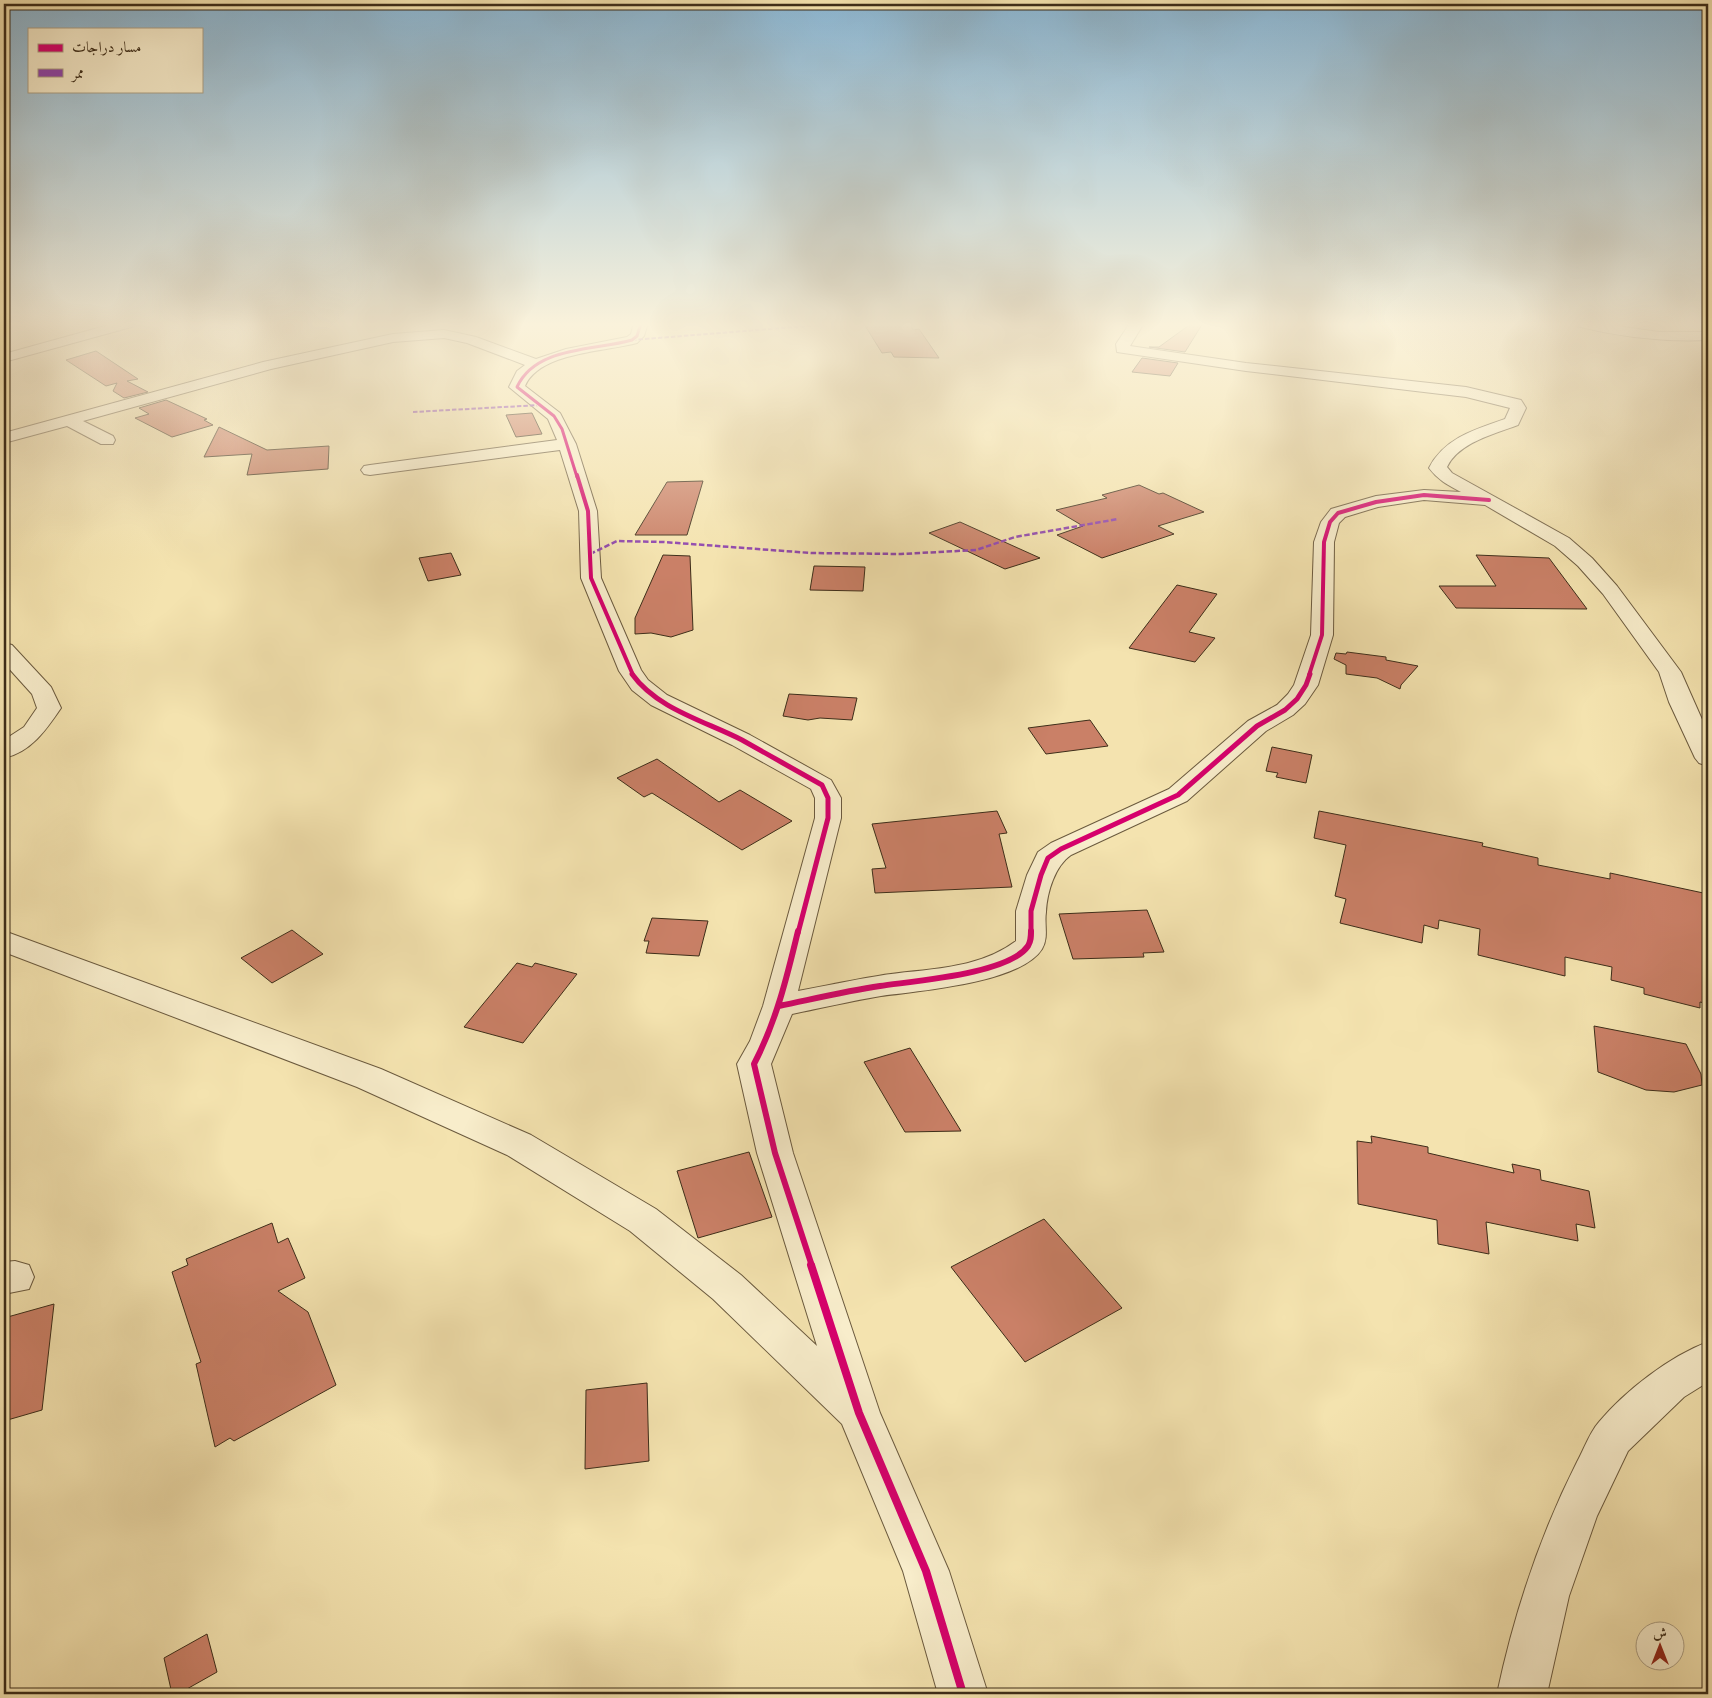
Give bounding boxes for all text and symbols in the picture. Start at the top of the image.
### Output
legend [28,28,202,92]
text: مسار دراجات [72,38,141,56]
text: ممر [70,64,84,83]
north arrow [1634,1620,1684,1670]
text: ش [1653,1625,1667,1642]

